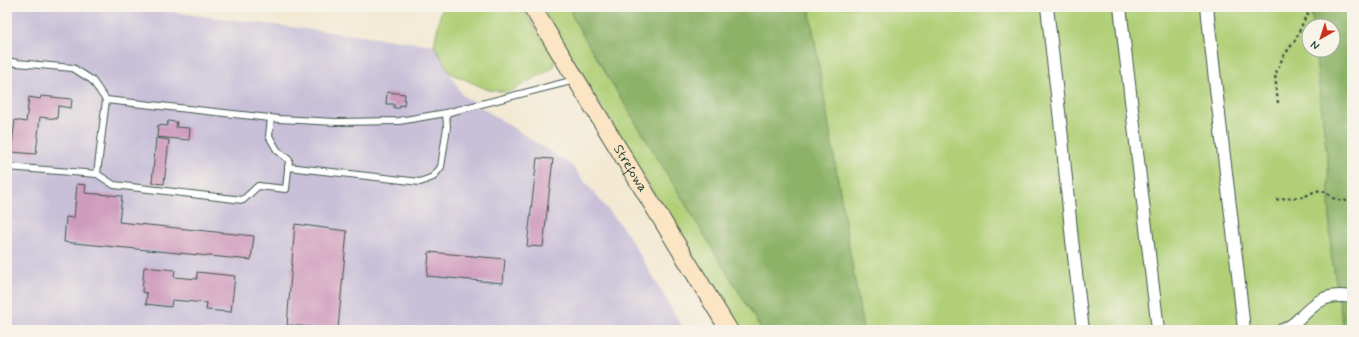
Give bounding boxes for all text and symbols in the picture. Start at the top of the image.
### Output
north arrow [1301,18,1341,58]
text: N [1308,37,1323,53]
street label: Strefowa [609,141,652,196]

